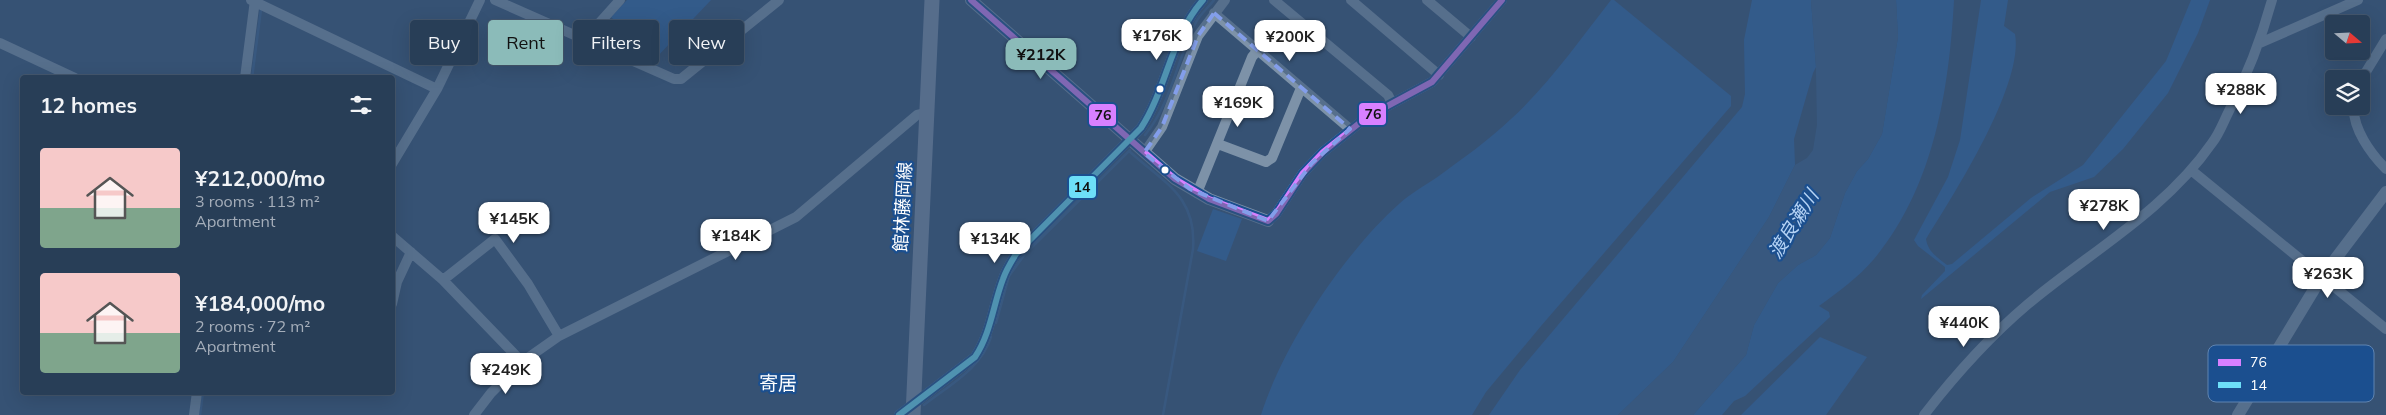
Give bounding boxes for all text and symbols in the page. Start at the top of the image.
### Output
north arrow [2325,15,2370,60]
map controls [2325,15,2370,115]
pin: ¥176K [1122,18,1192,61]
chip: Buy [410,20,478,65]
chip: Rent [488,20,563,65]
chip: Filters [573,20,659,65]
chip: New [669,20,744,65]
pin: ¥200K [1255,20,1325,62]
text: ¥176K [1132,25,1182,45]
text: ¥200K [1265,26,1315,46]
pin: ¥212K [1006,38,1076,80]
text: ¥212K [1016,44,1066,64]
button: layers [2325,70,2370,115]
pin: ¥288K [2206,72,2276,115]
text: ¥288K [2216,79,2266,99]
unlabelled marker [1155,84,1165,94]
pin: ¥169K [1203,86,1273,128]
icon: filters [347,91,375,119]
text: 12 homes [40,92,137,118]
text: ¥169K [1213,92,1263,112]
line badge: 76 [1358,102,1387,126]
line badge: 76 [1088,103,1117,127]
text: 76 [1365,105,1381,123]
text: 76 [1095,106,1111,124]
street label: 館林藤岡線 [889,161,916,253]
text: ¥212,000/mo [195,165,325,191]
unlabelled marker [1160,165,1170,175]
icon: home [80,168,140,228]
line badge: 14 [1068,175,1097,199]
text: 14 [1074,178,1091,196]
water label: 渡良瀬川 [1763,184,1824,263]
pin: ¥278K [2069,188,2139,231]
text: 3 rooms · 113 m² [195,191,320,211]
text: ¥278K [2079,195,2129,215]
pin: ¥145K [479,202,549,244]
text: ¥145K [489,208,539,228]
text: Apartment [195,211,276,231]
pin: ¥184K [701,218,771,261]
pin: ¥134K [960,222,1030,264]
text: ¥184K [711,225,761,245]
text: ¥134K [970,228,1020,248]
pin: ¥263K [2293,256,2363,299]
text: ¥263K [2303,263,2353,283]
text: ¥184,000/mo [195,290,325,316]
icon: home [80,293,140,353]
pin: ¥440K [1929,306,1999,348]
text: ¥440K [1939,312,1989,332]
text: 2 rooms · 72 m² [195,316,310,336]
text: Apartment [195,336,276,356]
legend [2208,345,2374,402]
pin: ¥249K [471,352,541,395]
text: 76 [2250,353,2267,371]
text: ¥249K [481,359,531,379]
district label: 寄居 [759,371,797,395]
text: 14 [2250,376,2267,394]

